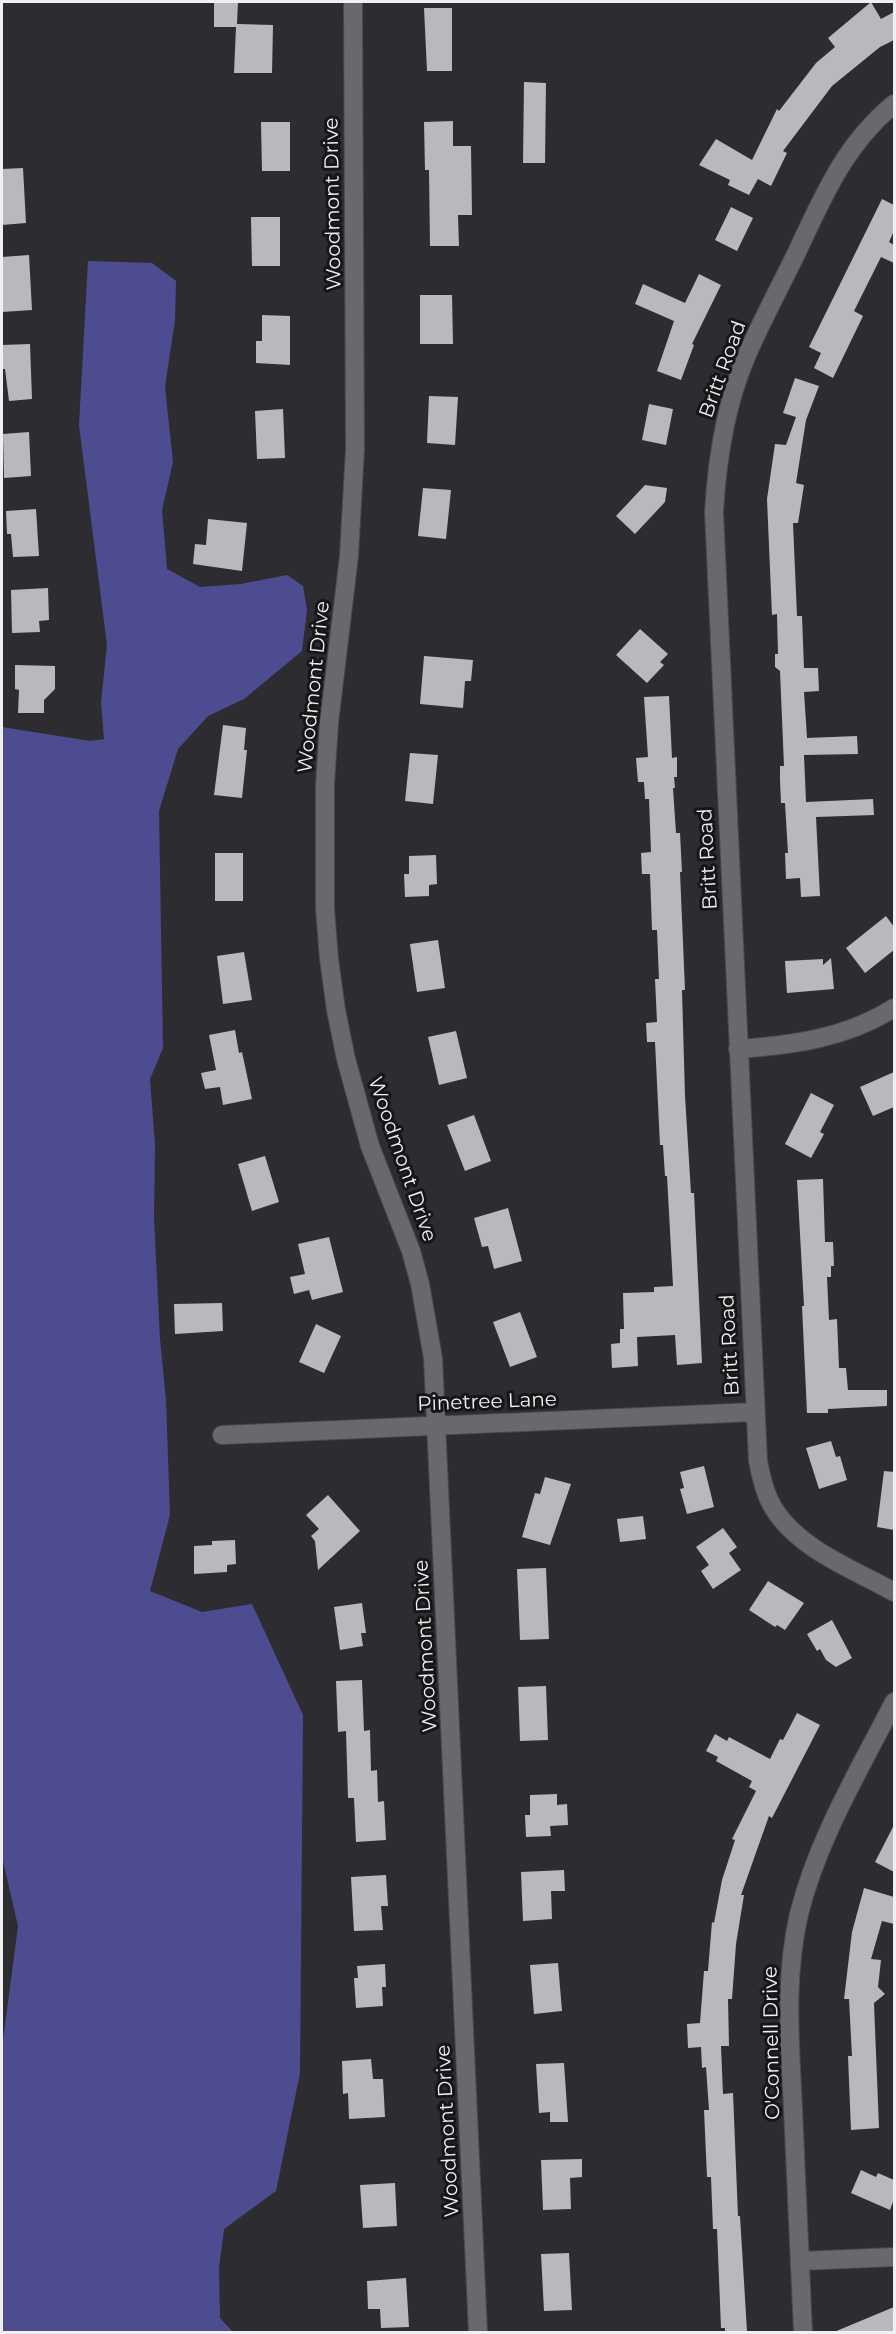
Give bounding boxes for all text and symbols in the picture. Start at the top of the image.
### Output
street label: Woodmont Drive [318,117,346,291]
street label: Britt Road [693,317,751,421]
street label: Woodmont Drive [292,600,334,774]
street label: Britt Road [692,808,722,910]
street label: Woodmont Drive [364,1073,442,1245]
street label: Britt Road [714,1294,744,1396]
street label: Pinetree Lane [417,1387,557,1415]
street label: Woodmont Drive [408,1559,442,1733]
street label: O'Connell Drive [758,1966,784,2120]
street label: Woodmont Drive [430,2044,464,2218]

